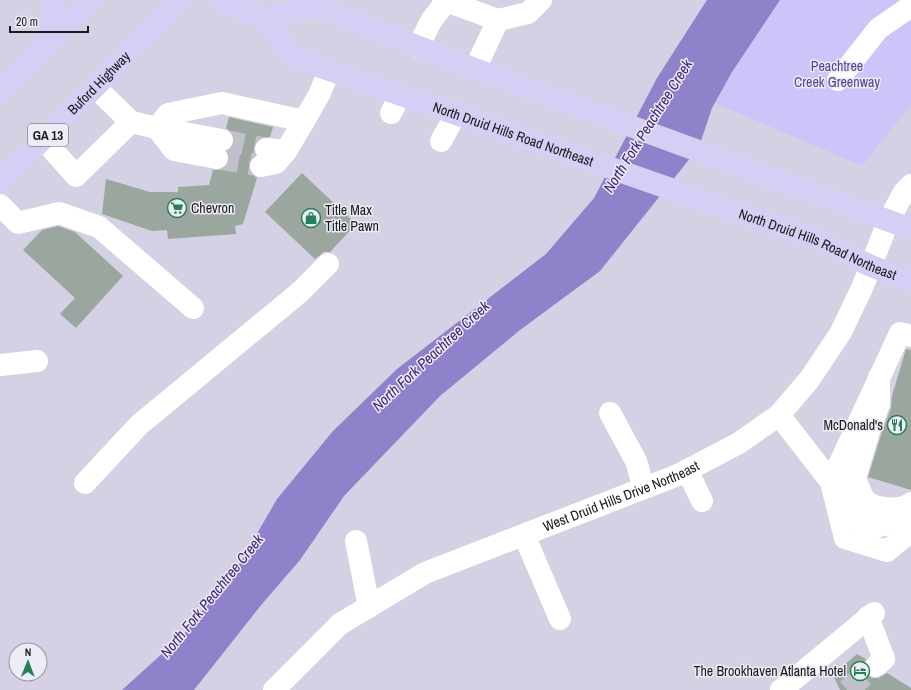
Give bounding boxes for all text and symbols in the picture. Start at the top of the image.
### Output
scale bar [10,8,88,34]
text: 20 m [16,14,38,30]
street label: Buford Highway [64,47,134,118]
water label: North Fork Peachtree Creek [598,54,698,196]
park label: Peachtree Creek Greenway [794,57,880,91]
street label: North Druid Hills Road Northeast [431,98,596,170]
road number: GA 13 [28,124,68,146]
supermarket icon: Chevron [166,197,188,219]
place label: Chevron [191,199,234,217]
place label: Title Max Title Pawn [325,201,379,235]
street label: North Druid Hills Road Northeast [736,204,899,284]
shop icon: Title Max Title Pawn [300,207,322,229]
water label: North Fork Peachtree Creek [367,295,495,416]
restaurant icon: McDonald's [886,414,908,436]
place label: McDonald's [823,416,883,434]
street label: West Druid Hills Drive Northeast [540,457,702,535]
water label: North Fork Peachtree Creek [155,529,269,662]
north arrow [8,642,48,682]
text: N [25,645,32,659]
hotel icon: The Brookhaven Atlanta Hotel [849,660,871,682]
place label: The Brookhaven Atlanta Hotel [693,662,846,680]

